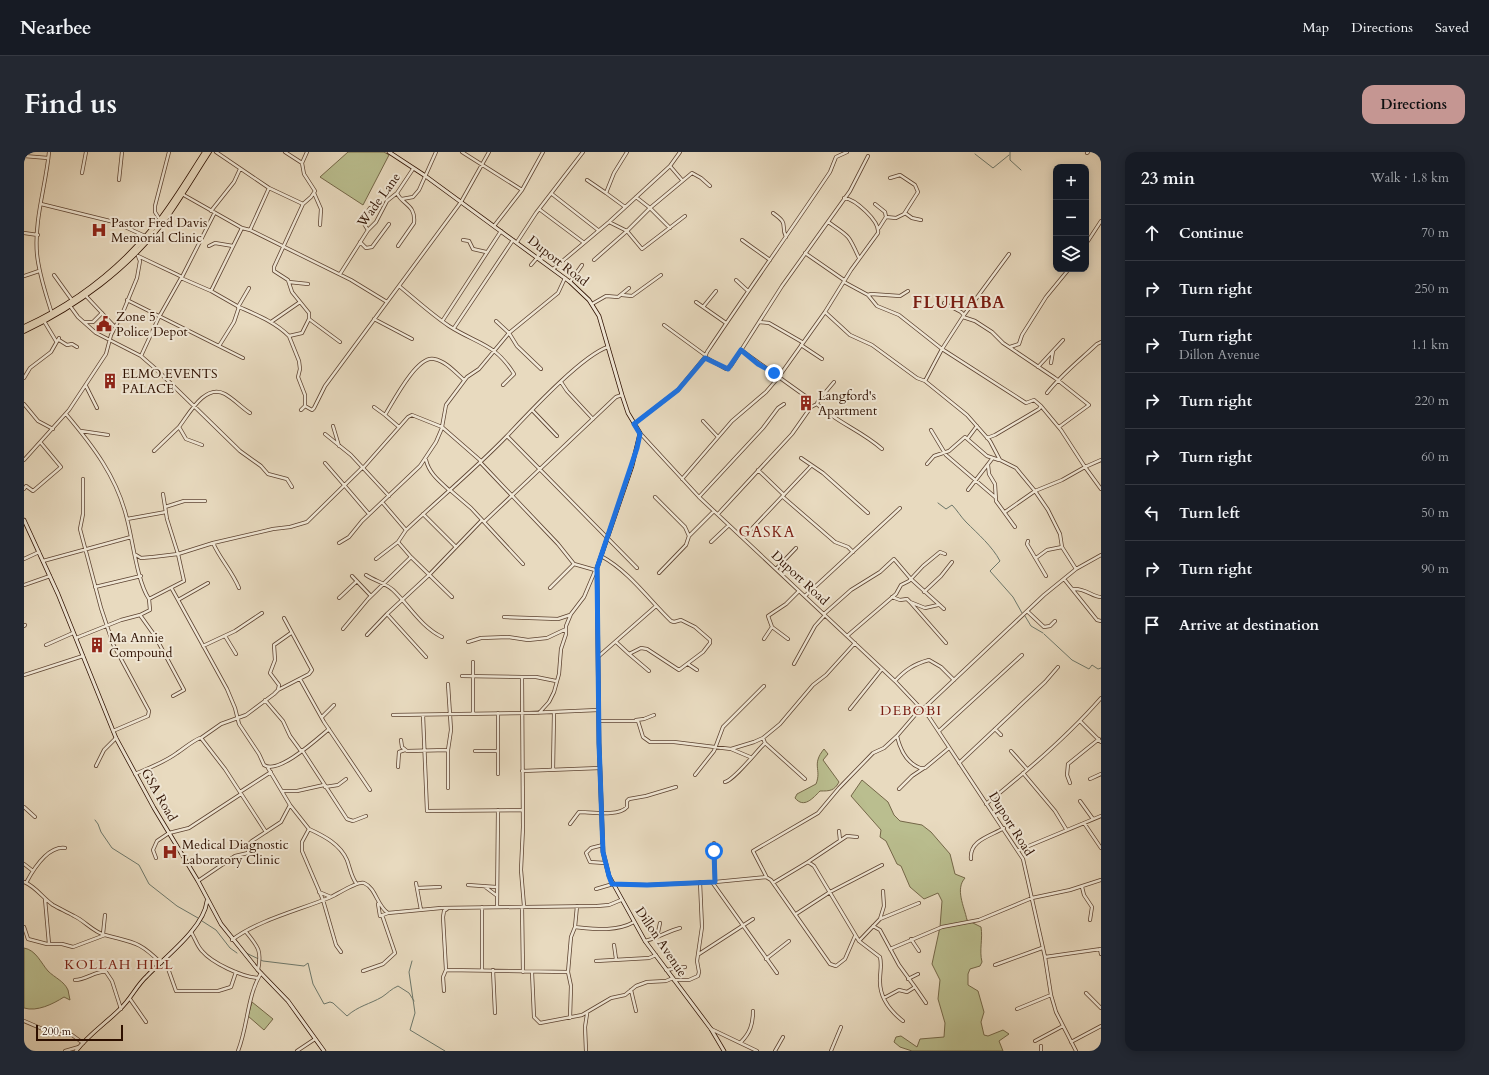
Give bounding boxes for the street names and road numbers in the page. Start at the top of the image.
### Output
street label: Wade Lane [353,169,405,232]
street label: Duport Road [524,232,592,290]
street label: Duport Road [767,547,833,609]
street label: GSA Road [137,765,181,825]
street label: Duport Road [984,788,1038,860]
street label: Dillon Avenue [631,903,691,981]

